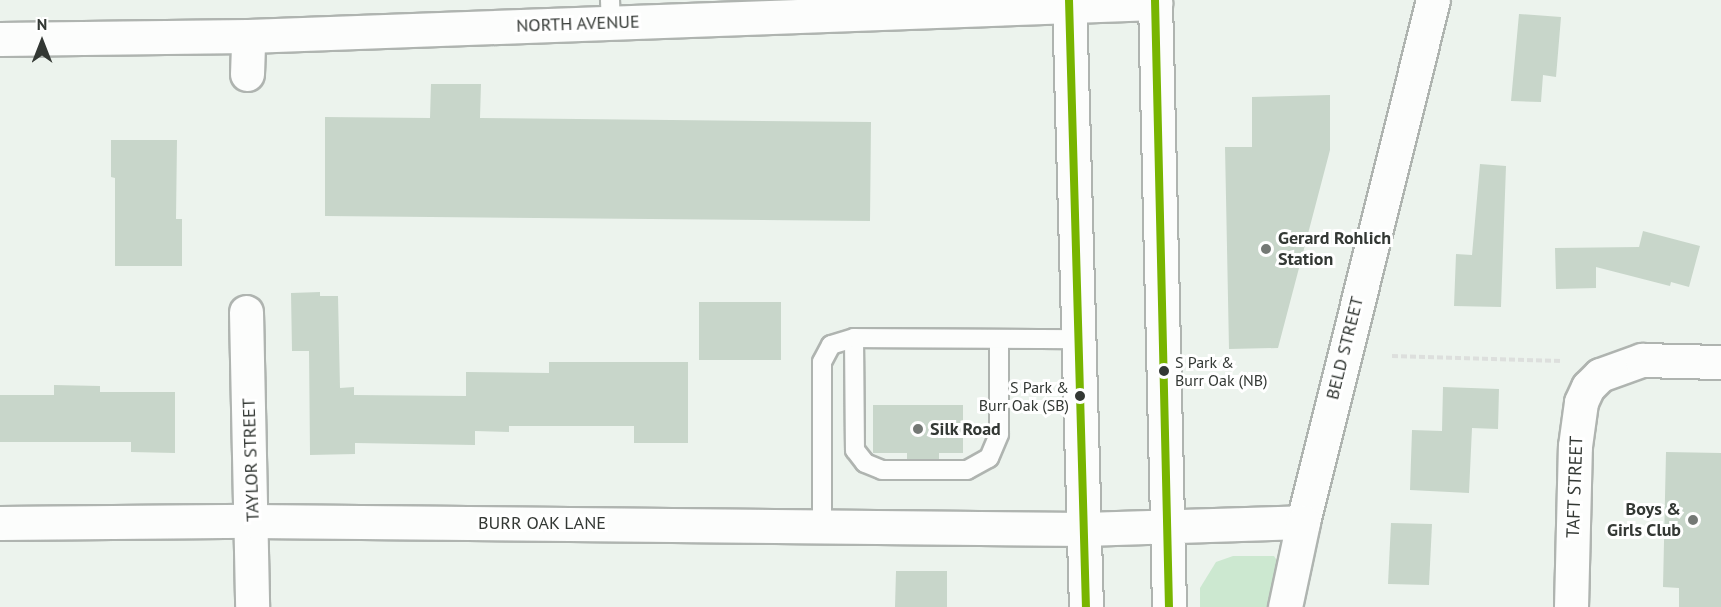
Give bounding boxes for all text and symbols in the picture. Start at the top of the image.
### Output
street label: NORTH AVENUE [516,11,640,37]
north arrow [12,12,72,72]
text: N [37,14,47,34]
place label: Gerard Rohlich Station [1278,228,1391,270]
marker: Gerard Rohlich Station [1259,242,1273,256]
street label: BELD STREET [1322,294,1368,402]
place label: S Park & Burr Oak (NB) [1175,352,1268,390]
marker: S Park & Burr Oak (NB) [1158,365,1170,377]
place label: S Park & Burr Oak (SB) [978,377,1069,415]
marker: S Park & Burr Oak (SB) [1074,390,1086,402]
street label: TAYLOR STREET [238,398,264,522]
place label: Silk Road [930,418,1001,440]
marker: Silk Road [911,422,925,436]
street label: TAFT STREET [1562,435,1588,539]
place label: Boys & Girls Club [1607,499,1681,542]
street label: BURR OAK LANE [478,512,606,534]
marker: Boys & Girls Club [1686,513,1700,527]

